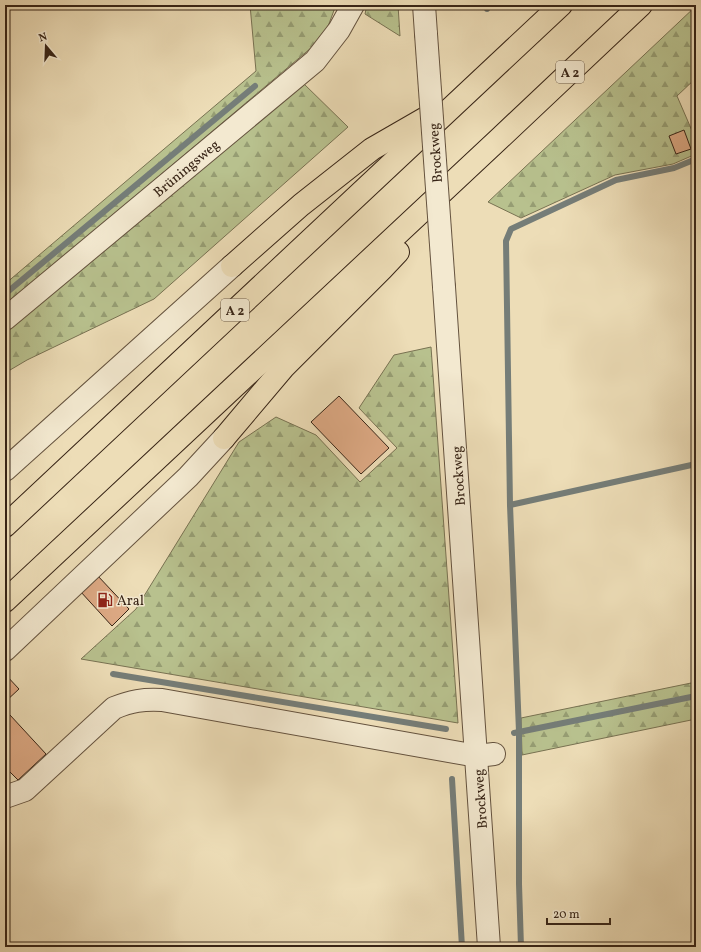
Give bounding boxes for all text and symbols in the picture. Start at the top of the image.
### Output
north arrow [26,26,66,66]
text: N [37,30,49,46]
road number: A 2 [556,61,584,83]
street label: Brockweg [425,122,448,184]
street label: Brüningsweg [150,136,224,202]
road number: A 2 [221,299,249,321]
street label: Brockweg [448,445,471,507]
fuel station icon: Aral [96,591,114,609]
place label: Aral [117,592,144,611]
street label: Brockweg [470,768,493,830]
scale bar [547,900,610,926]
text: 20 m [553,907,580,923]

